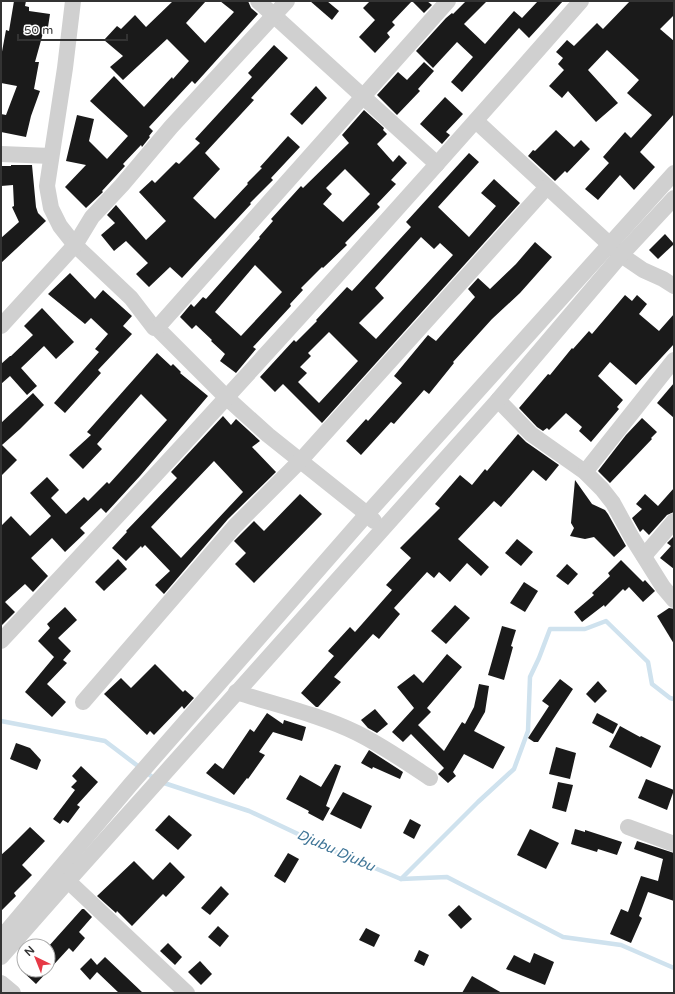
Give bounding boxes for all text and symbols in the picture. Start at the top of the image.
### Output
scale bar [18,16,127,42]
text: 50 m [24,23,53,37]
water label: Djubu Djubu [294,826,379,876]
north arrow [16,938,56,978]
text: N [22,943,37,959]

